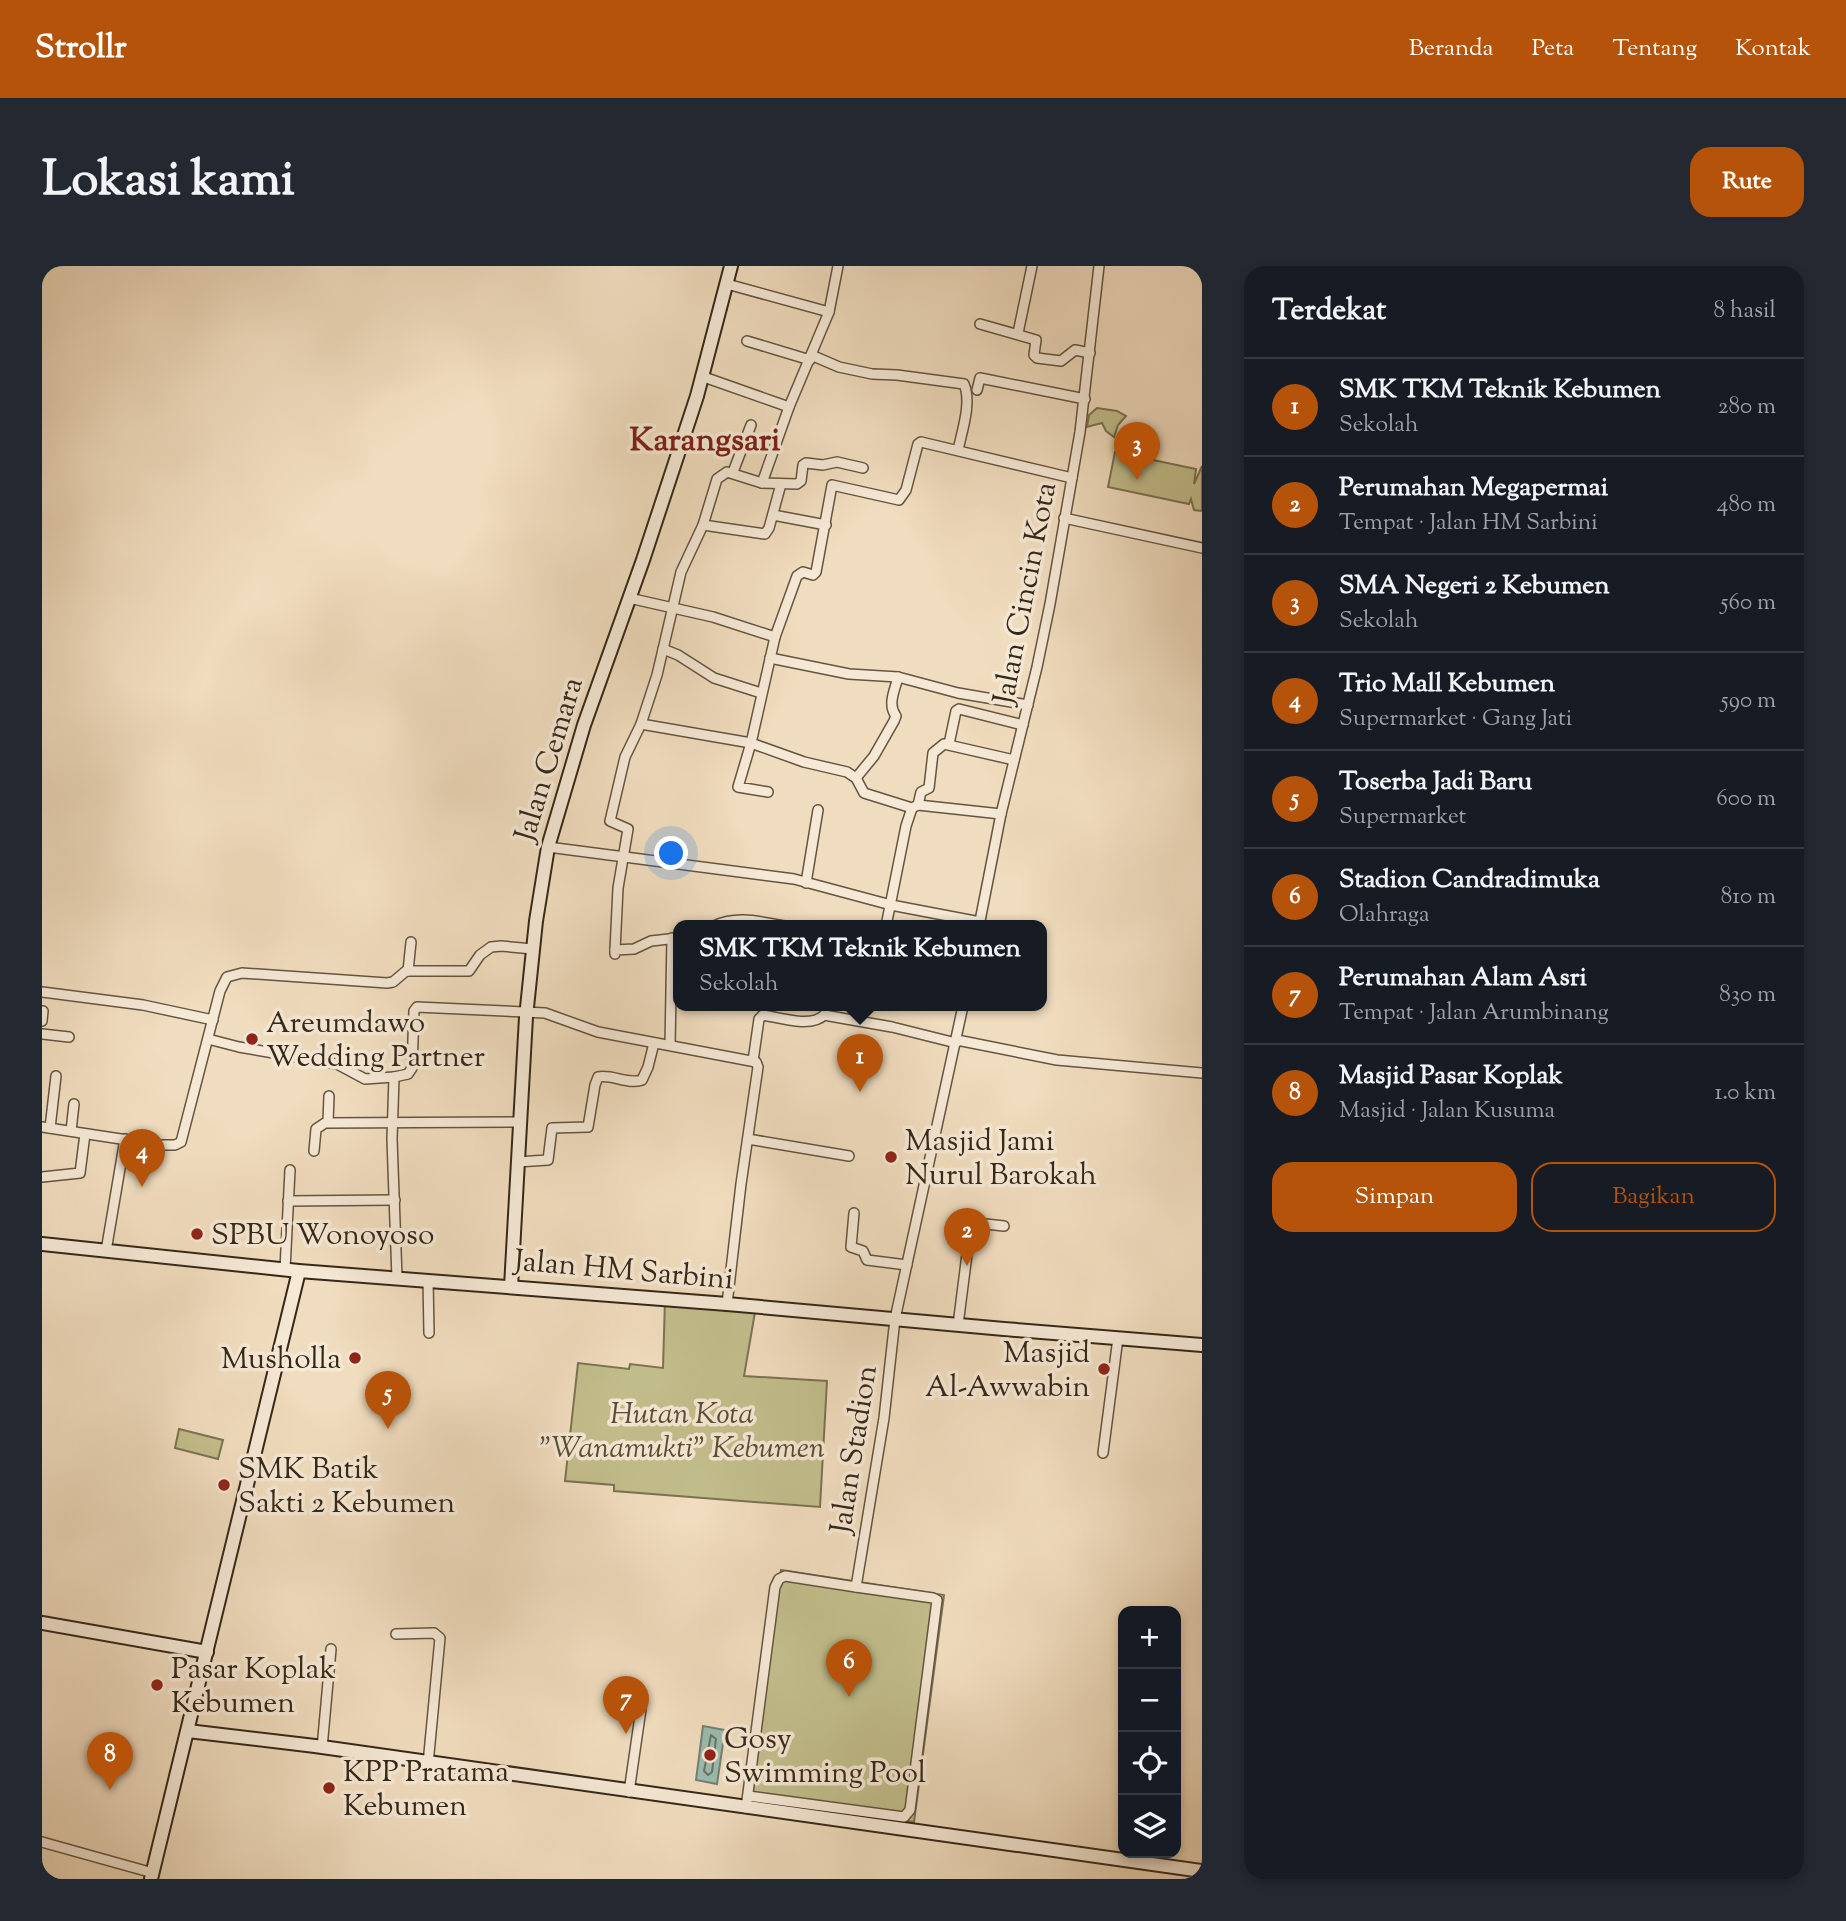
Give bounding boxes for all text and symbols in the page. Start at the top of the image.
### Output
text: Strollr [35,25,127,73]
text: Beranda [1409,32,1494,66]
text: Peta [1532,32,1574,66]
text: Tentang [1612,32,1697,66]
text: Kontak [1735,32,1811,66]
text: Lokasi kami [42,147,295,217]
button: Rute [1690,147,1804,217]
text: Terdekat [1272,290,1386,333]
text: 8 hasil [1714,295,1776,328]
text: SMK TKM Teknik Kebumen [1339,372,1661,409]
text: 1 [1291,391,1299,424]
text: 280 m [1718,391,1776,424]
text: Sekolah [1339,409,1418,442]
district label: Karangsari [630,418,781,466]
pin: 3 [1114,422,1160,480]
text: Perumahan Megapermai [1339,470,1608,507]
street label: Jalan Cincin Kota [983,479,1069,710]
text: 2 [1290,489,1300,522]
text: 480 m [1717,489,1776,522]
text: Tempat · Jalan HM Sarbini [1339,507,1598,540]
text: SMA Negeri 2 Kebumen [1339,568,1610,605]
text: 3 [1290,587,1300,620]
text: 560 m [1721,587,1776,620]
text: Sekolah [1339,605,1418,638]
text: Trio Mall Kebumen [1339,666,1555,703]
street label: Jalan Cemara [504,672,596,849]
text: 4 [1289,685,1301,718]
text: 590 m [1721,685,1776,718]
text: Supermarket · Gang Jati [1339,703,1572,736]
text: Toserba Jadi Baru [1339,764,1532,801]
text: 5 [1291,783,1299,816]
text: 600 m [1716,783,1776,816]
text: Supermarket [1339,801,1466,834]
your location [654,836,688,870]
text: Stadion Candradimuka [1339,862,1600,899]
text: 6 [1289,881,1301,914]
text: 810 m [1721,881,1776,914]
text: Olahraga [1339,899,1430,932]
popup [673,920,1047,1011]
text: SMK TKM Teknik Kebumen [699,931,1021,968]
text: Perumahan Alam Asri [1339,960,1587,997]
text: Sekolah [699,968,778,1001]
text: 7 [1289,979,1301,1012]
text: 830 m [1719,979,1776,1012]
text: Tempat · Jalan Arumbinang [1339,997,1609,1030]
place label: Areumdawo Wedding Partner [266,1003,485,1080]
marker: Areumdawo Wedding Partner [244,1031,260,1047]
pin: 1 [837,1034,883,1092]
text: Masjid Pasar Koplak [1339,1058,1563,1095]
text: 8 [1289,1077,1301,1110]
text: 1.0 km [1714,1077,1776,1110]
text: Masjid · Jalan Kusuma [1339,1095,1555,1128]
place label: Masjid Jami Nurul Barokah [905,1121,1097,1198]
pin: 4 [119,1129,165,1187]
marker: Masjid Jami Nurul Barokah [883,1149,899,1165]
button: Simpan [1272,1162,1517,1232]
button: Bagikan [1531,1162,1776,1232]
pin: 2 [944,1208,990,1266]
place label: SPBU Wonoyoso [211,1215,434,1258]
marker: SPBU Wonoyoso [189,1226,205,1242]
street label: Jalan HM Sarbini [510,1240,735,1302]
place label: Masjid Al-Awwabin [925,1333,1090,1410]
place label: Musholla [221,1339,341,1382]
marker: Musholla [347,1350,363,1366]
marker: Masjid Al-Awwabin [1096,1361,1112,1377]
street label: Jalan Stadion [821,1362,890,1539]
pin: 5 [365,1371,411,1429]
park label: Hutan Kota "Wanamukti" Kebumen [539,1394,825,1471]
place label: SMK Batik Sakti 2 Kebumen [238,1449,456,1526]
marker: SMK Batik Sakti 2 Kebumen [216,1477,232,1493]
map controls [1118,1606,1181,1858]
button: + [1118,1606,1181,1669]
pin: 6 [826,1639,872,1697]
place label: Pasar Koplak Kebumen [171,1649,336,1726]
button: − [1118,1669,1181,1732]
pin: 7 [603,1676,649,1734]
marker: Pasar Koplak Kebumen [149,1677,165,1693]
place label: Gosy Swimming Pool [724,1719,926,1796]
pin: 8 [87,1732,133,1790]
button: locate [1118,1732,1181,1795]
marker: Gosy Swimming Pool [702,1747,718,1763]
place label: KPP Pratama Kebumen [343,1752,509,1829]
marker: KPP Pratama Kebumen [321,1780,337,1796]
button: layers [1118,1795,1181,1858]

